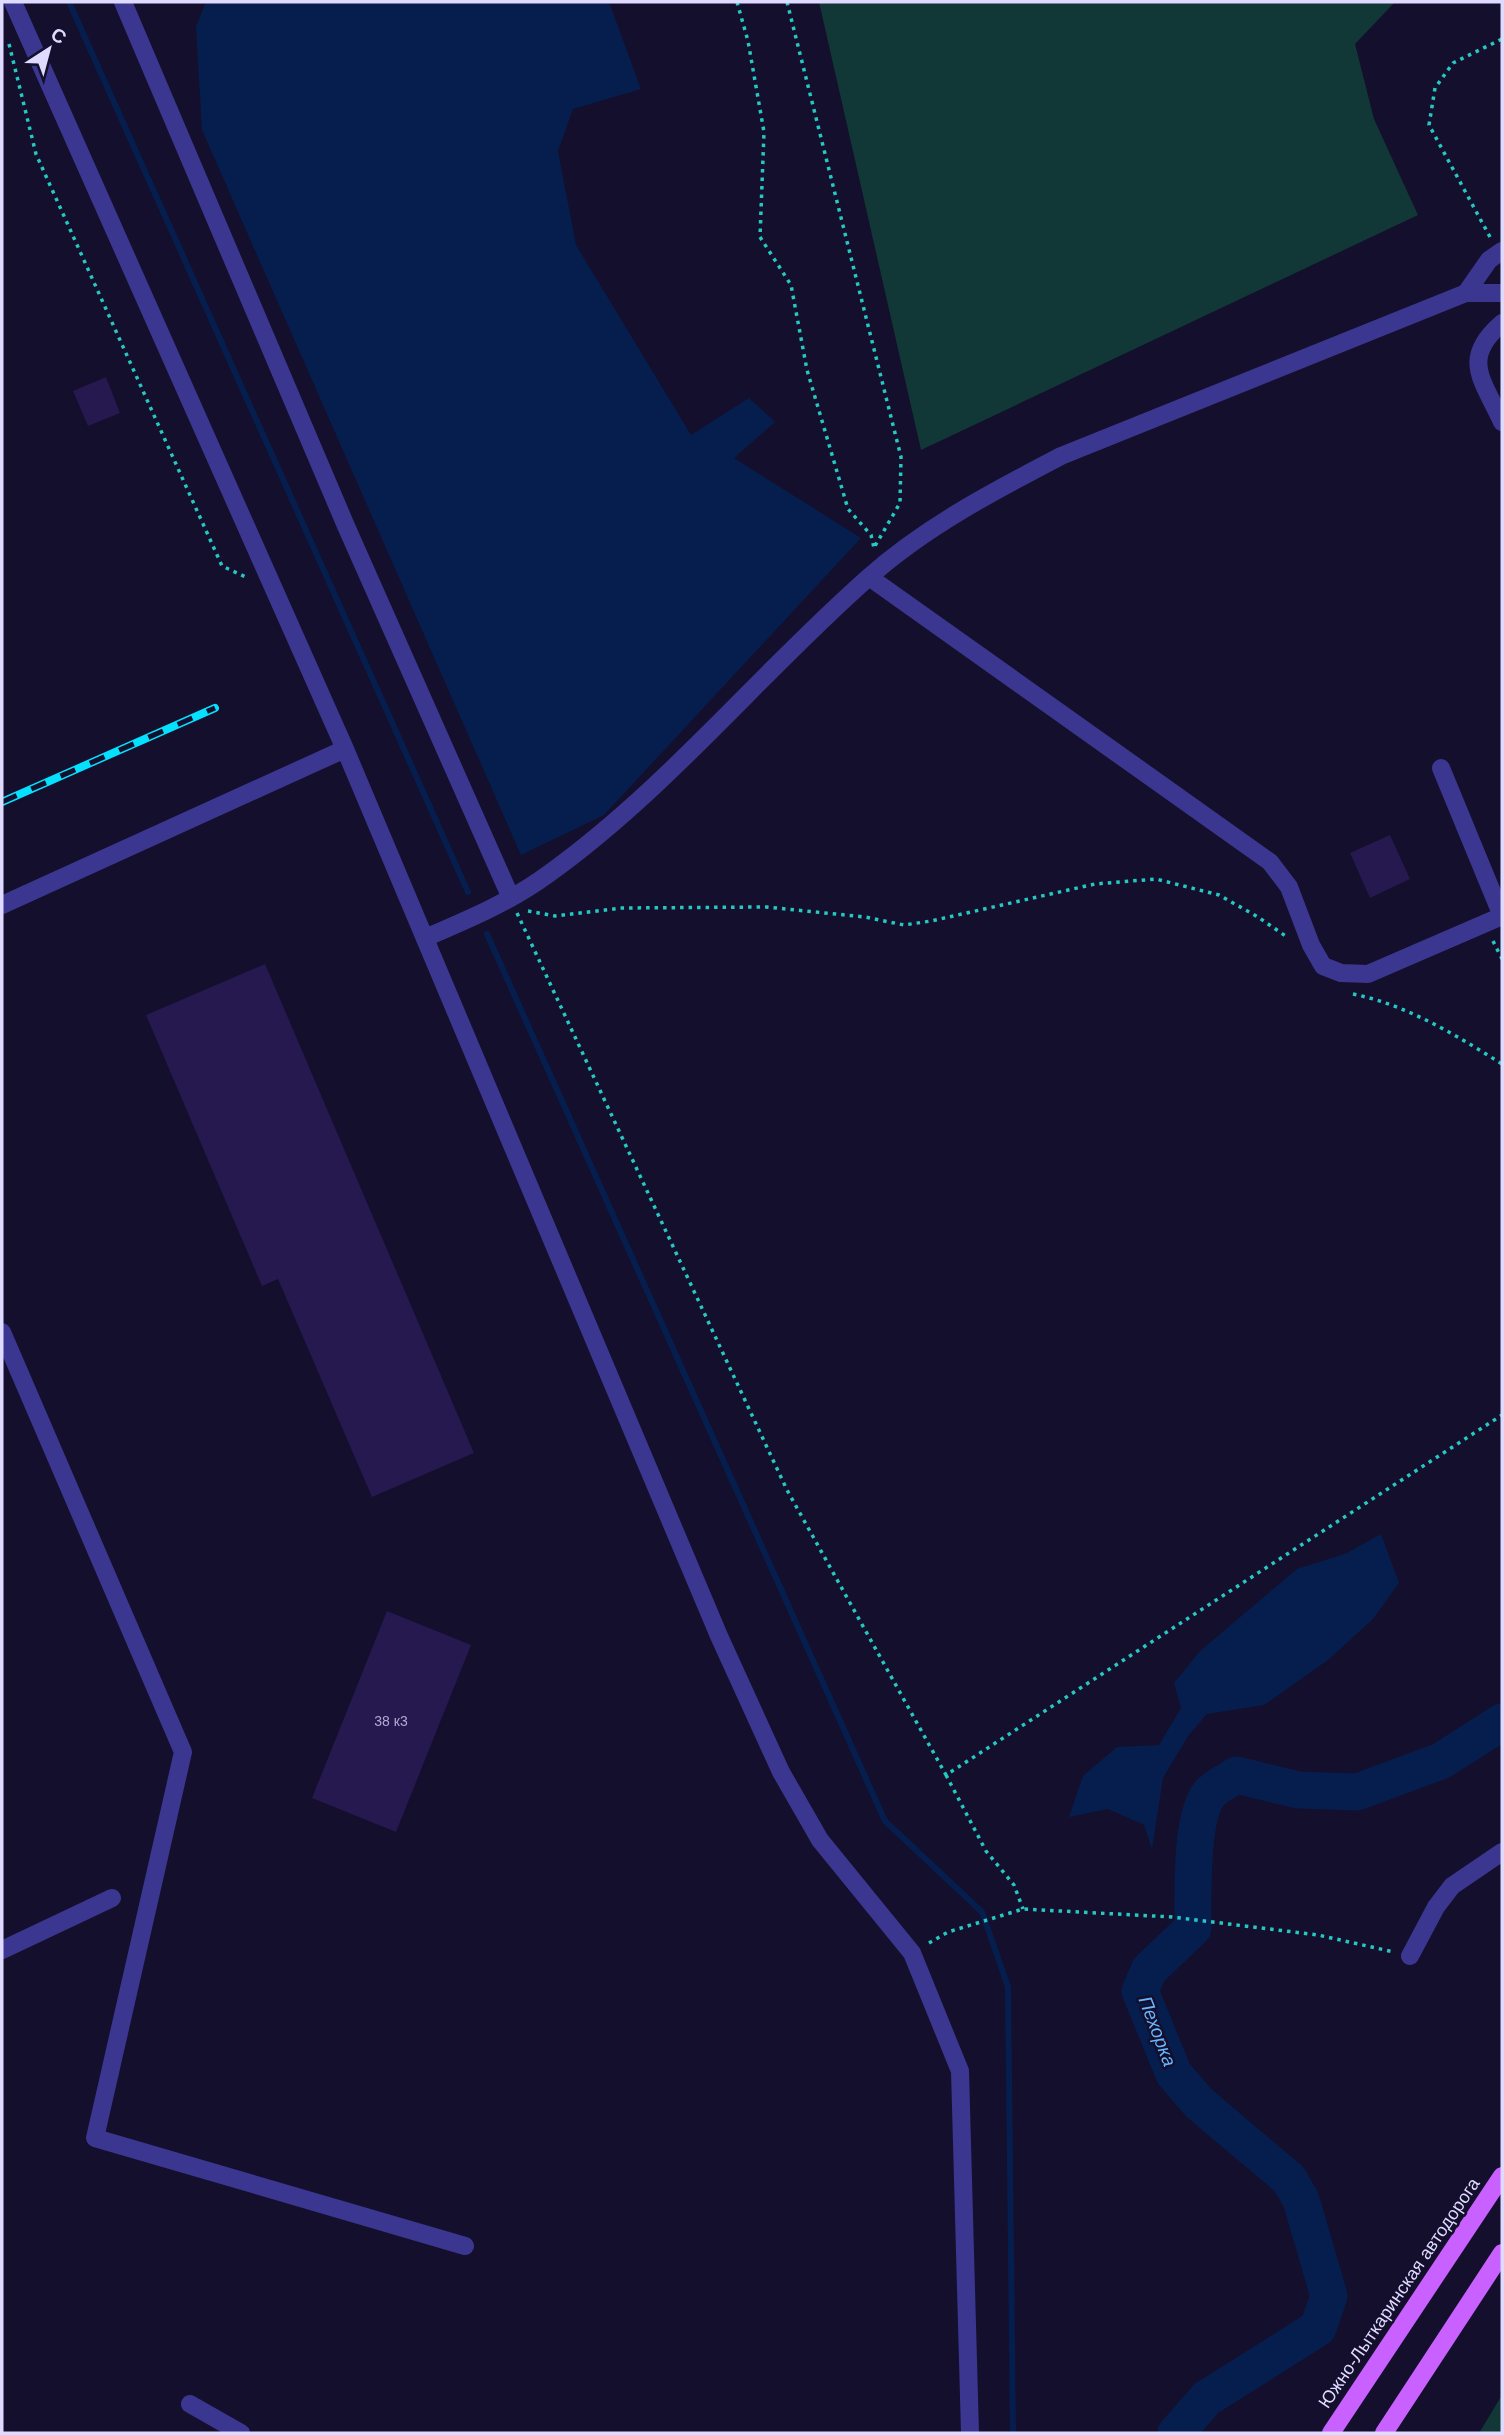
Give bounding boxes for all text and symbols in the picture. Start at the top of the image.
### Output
north arrow [14,14,84,84]
text: С [47,23,71,48]
house number: 38 к3 [374,1713,408,1729]
water label: Пехорка [1135,1993,1181,2069]
street label: Южно-Лыткаринская автодорога [1314,2173,1484,2412]

